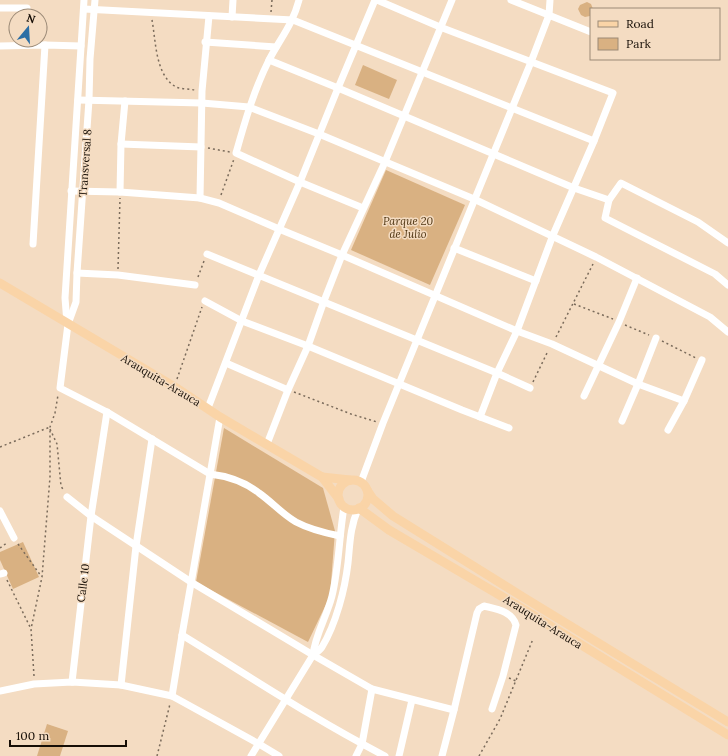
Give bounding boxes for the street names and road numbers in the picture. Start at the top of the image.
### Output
street label: Transversal 8 [76,129,94,197]
street label: Arauquita-Arauca [118,350,204,409]
street label: Calle 10 [74,563,92,603]
street label: Arauquita-Arauca [500,592,585,652]

